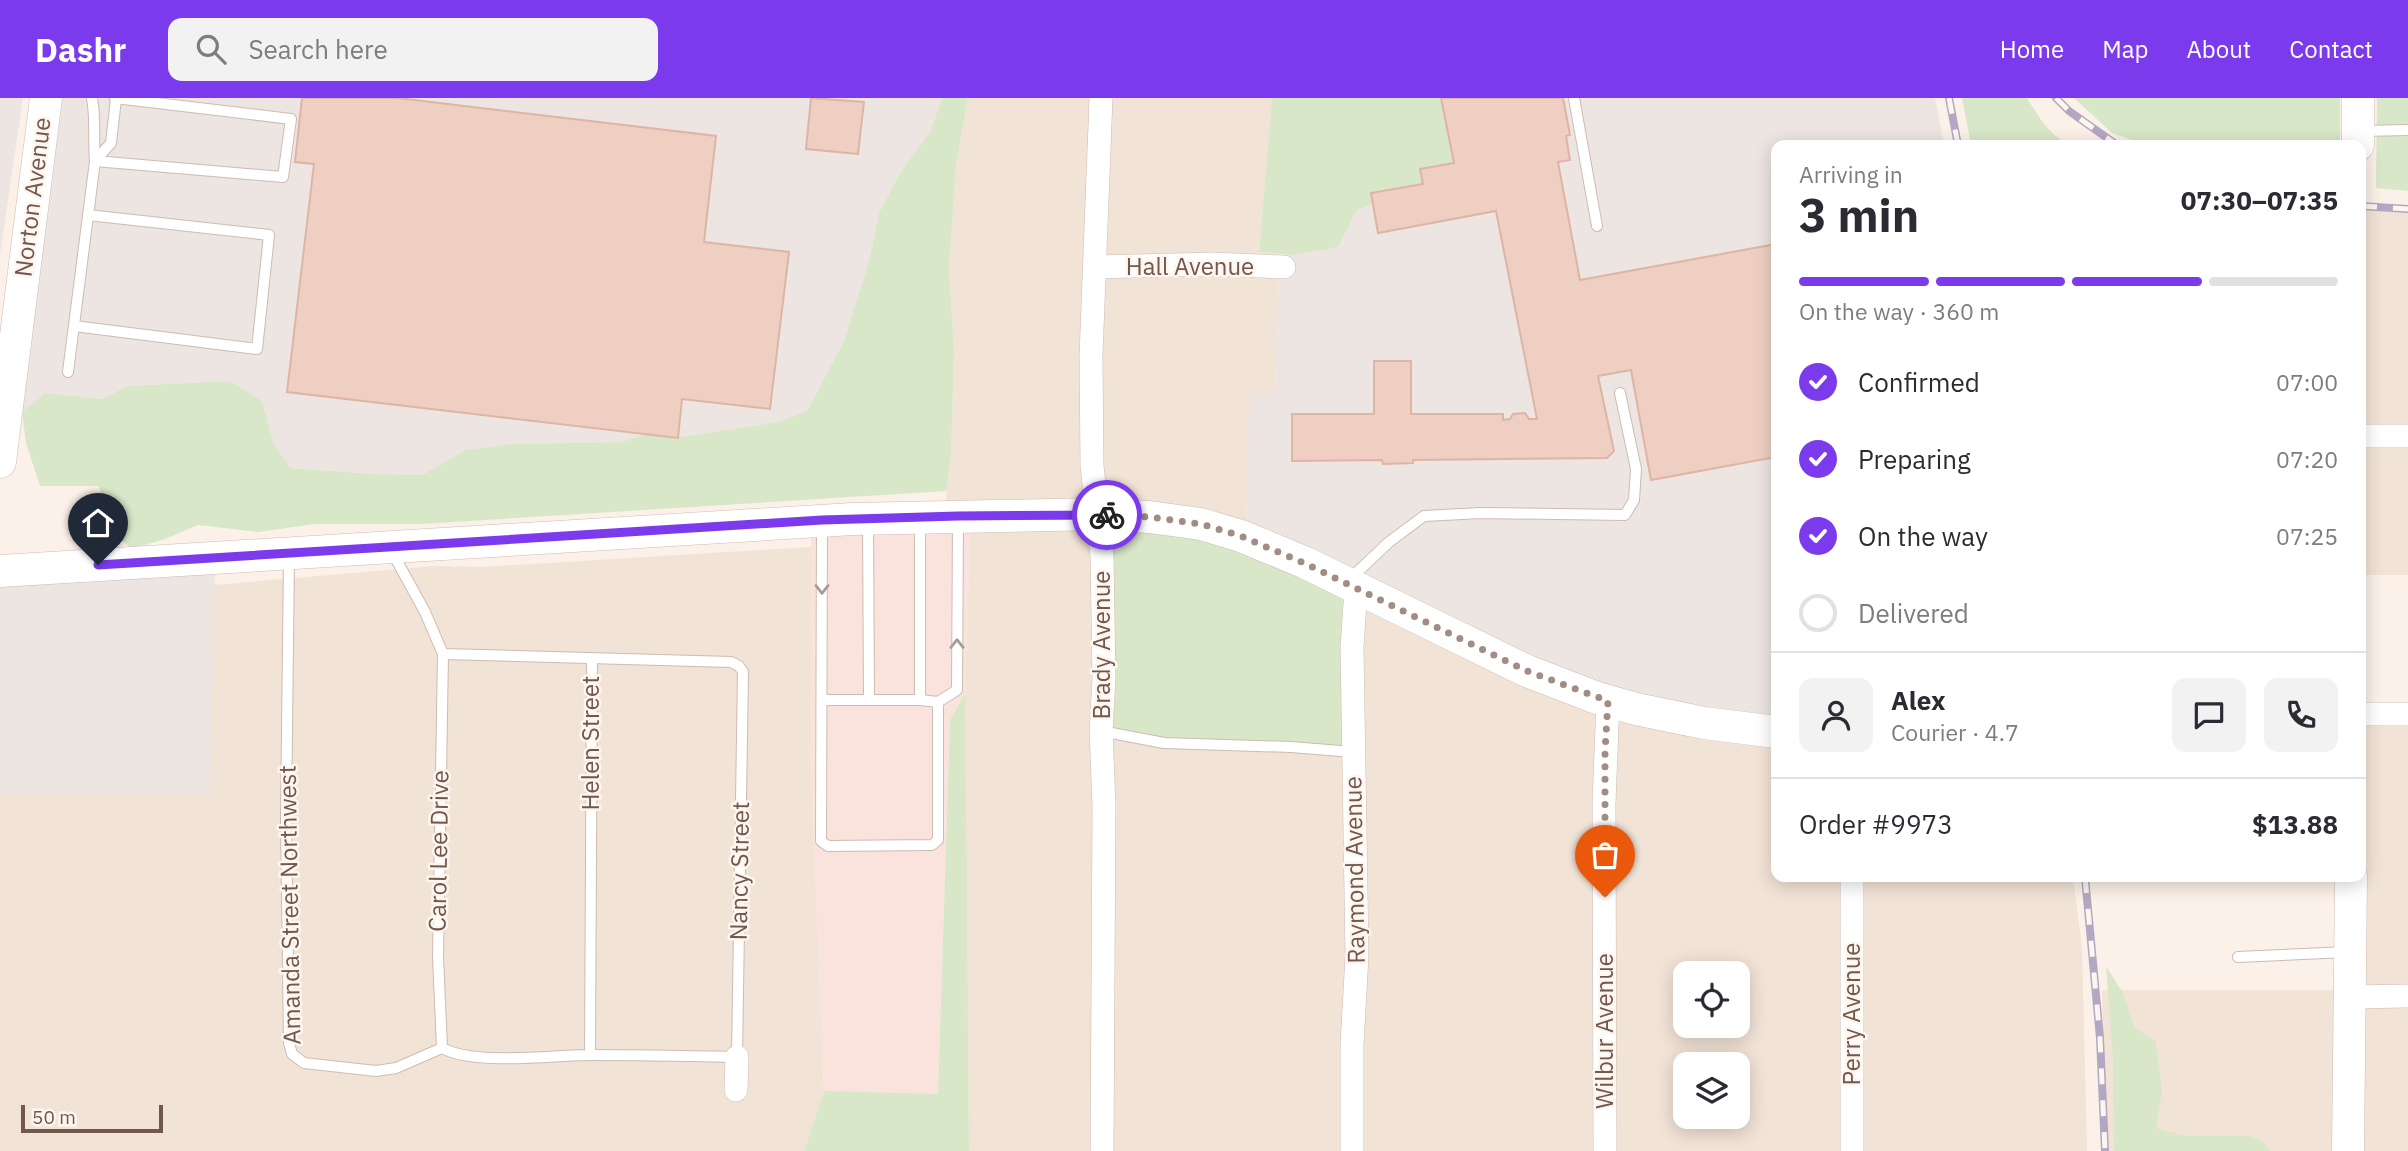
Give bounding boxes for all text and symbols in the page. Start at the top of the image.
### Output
search box [168,18,658,81]
text: Dashr [35,28,126,71]
icon: search [192,30,230,68]
text: Search here [248,32,388,66]
text: Home [2000,33,2064,65]
text: Map [2102,33,2148,65]
text: About [2186,33,2251,65]
text: Contact [2289,33,2373,65]
street label: Norton Avenue [6,115,58,278]
text: Arriving in [1799,159,1903,189]
text: 07:30–07:35 [2181,183,2338,217]
text: 3 min [1799,185,1919,245]
street label: Hall Avenue [1126,250,1254,282]
text: On the way · 360 m [1799,296,1999,326]
icon: check [1799,363,1837,401]
text: Confirmed [1858,365,1980,399]
text: 07:00 [2276,367,2338,397]
icon: check [1799,440,1837,478]
text: Preparing [1858,442,1971,476]
text: 07:20 [2276,444,2338,474]
courier [1072,480,1142,550]
pin [68,493,128,565]
icon: bike [1088,496,1126,534]
icon: home [79,504,117,542]
icon: check [1799,517,1837,555]
text: On the way [1858,519,1988,553]
text: 07:25 [2276,521,2338,551]
street label: Brady Avenue [1085,571,1117,719]
one-way arrow [814,584,830,594]
text: Delivered [1858,596,1969,630]
one-way arrow [949,638,965,649]
street label: Helen Street [574,676,606,810]
button: person [1799,678,1873,752]
button: chat [2172,678,2246,752]
button: phone [2264,678,2338,752]
text: Alex [1891,683,1945,717]
text: Courier · 4.7 [1891,717,2019,747]
street label: Amanda Street Northwest [271,765,307,1045]
street label: Carol Lee Drive [421,770,455,932]
street label: Raymond Avenue [1336,776,1372,964]
street label: Nancy Street [722,801,756,941]
text: Order #9973 [1799,807,1953,841]
text: $13.88 [2252,807,2338,841]
pin [1575,825,1635,897]
icon: bag [1586,836,1624,874]
street label: Perry Avenue [1835,943,1867,1085]
street label: Wilbur Avenue [1588,953,1620,1109]
map controls [1673,961,1750,1129]
button: locate [1673,961,1750,1038]
button: layers [1673,1052,1750,1129]
scale bar [21,1102,163,1134]
text: 50 m [32,1105,76,1129]

